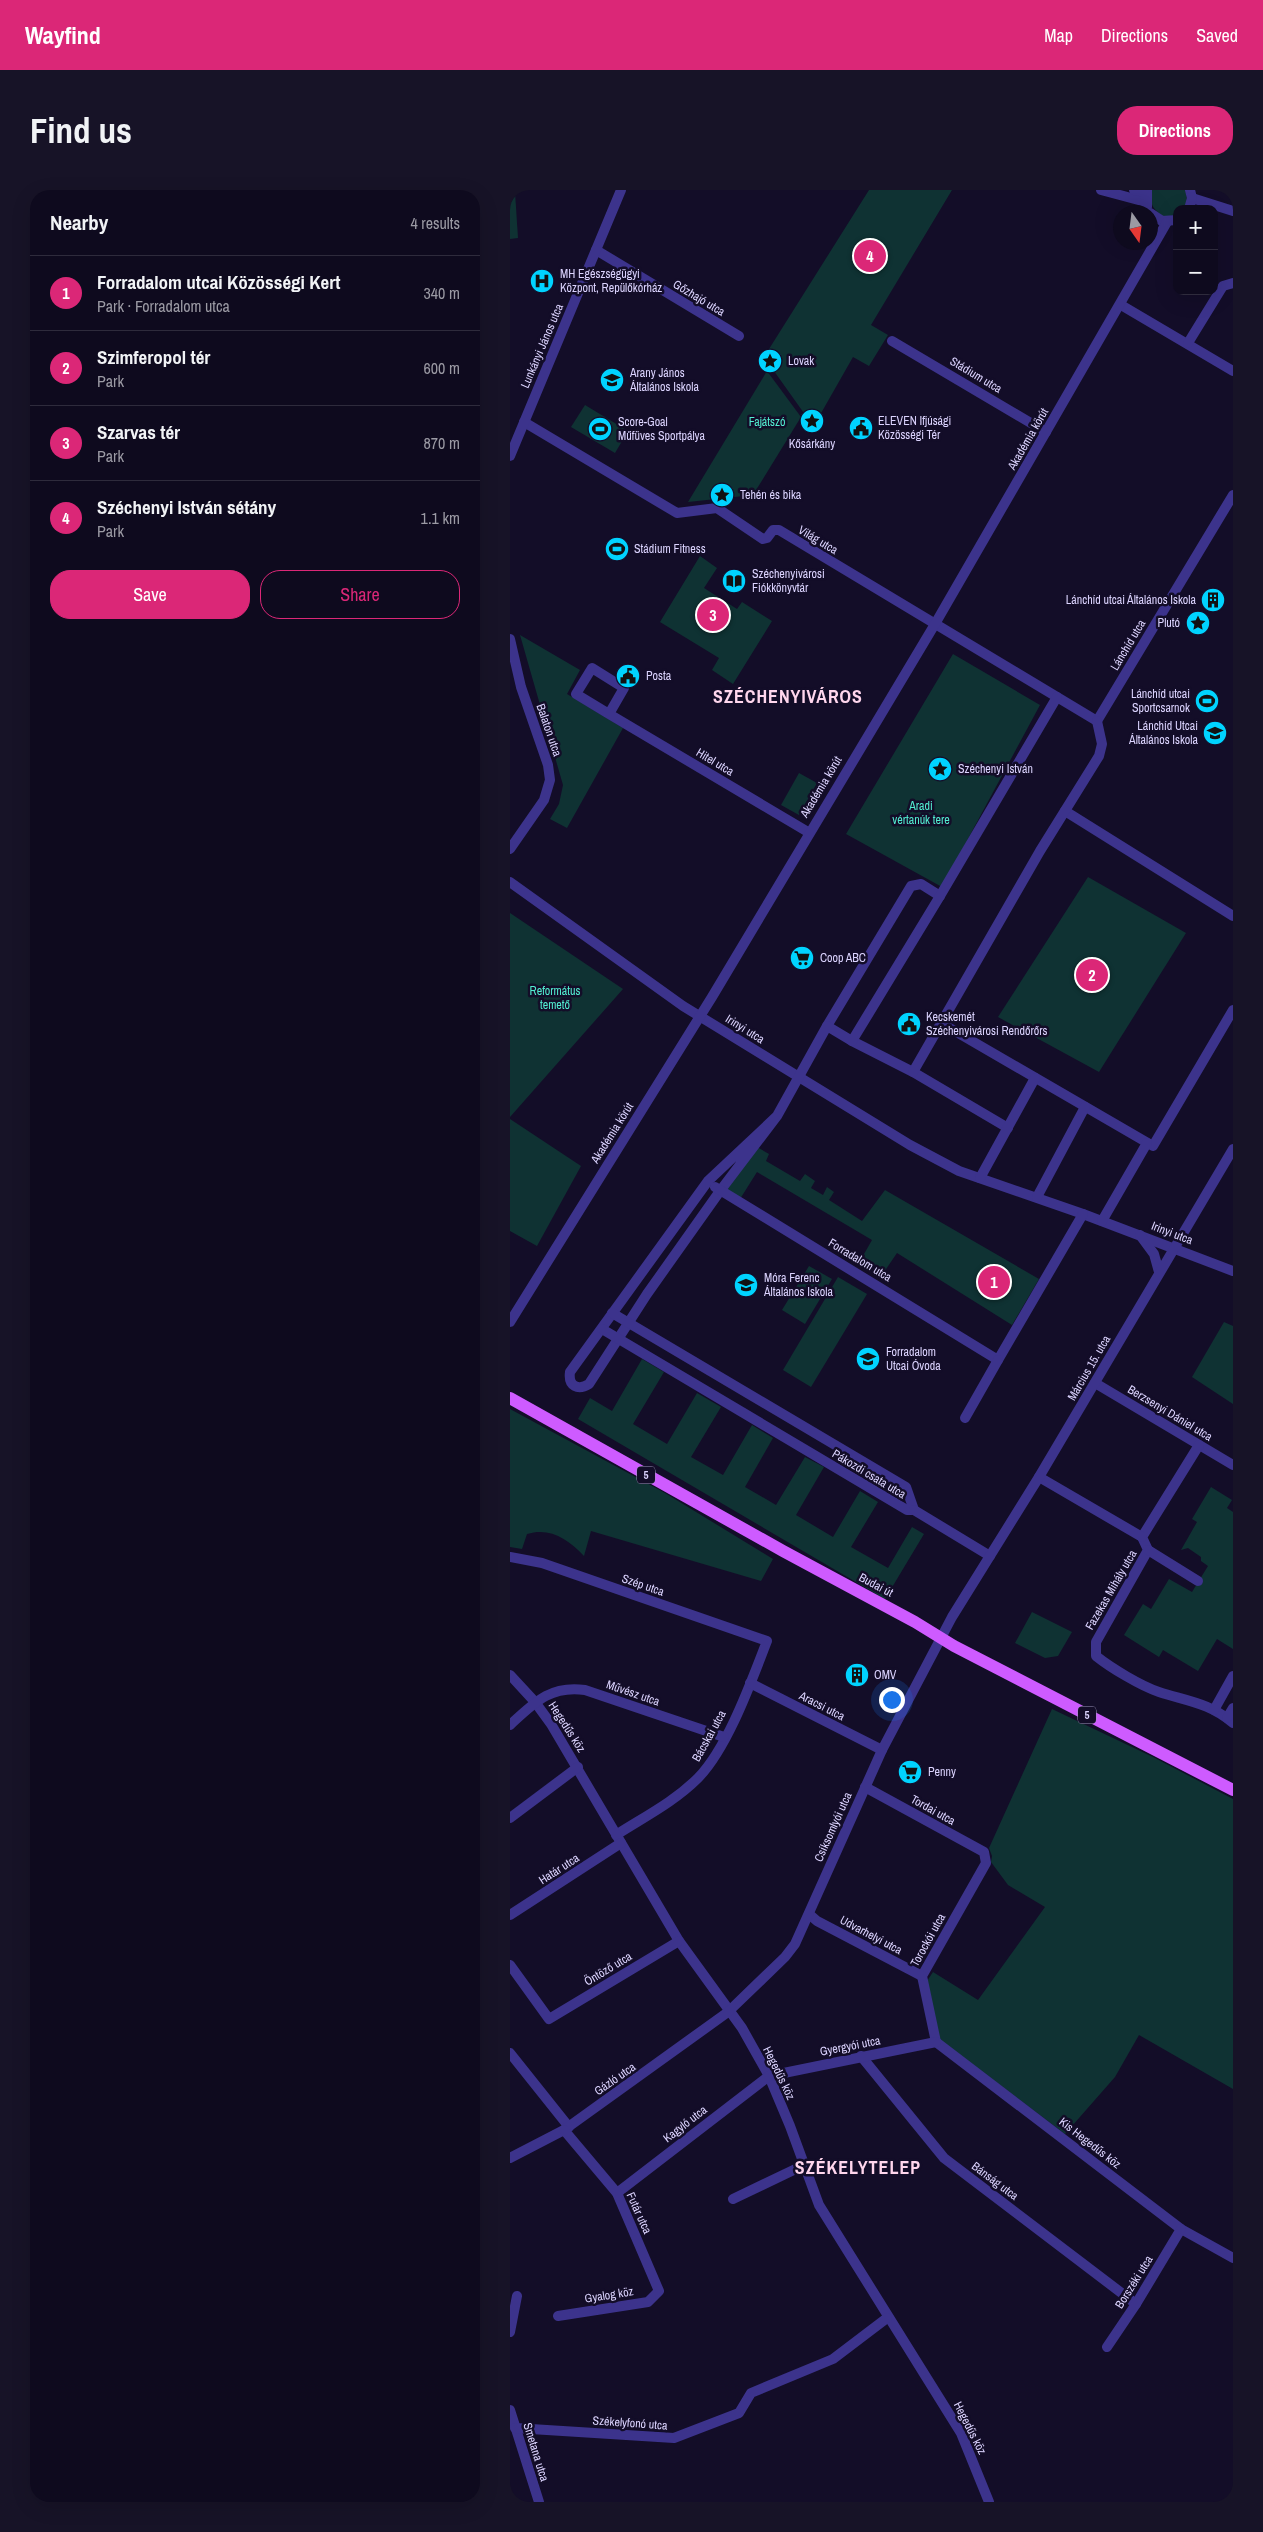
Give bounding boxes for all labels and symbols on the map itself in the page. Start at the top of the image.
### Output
north arrow [1113,205,1158,250]
pin: 4 [854,237,886,275]
place label: MH Egészségügyi Központ, Repülőkórház [560,266,662,296]
hospital icon: MH Egészségügyi Központ, Repülőkórház [529,268,555,294]
street label: Gőzhajó utca [670,276,728,320]
street label: Lunkányi János utca [517,301,567,391]
place icon: Lovak [757,348,783,374]
place label: Lovak [788,353,814,369]
street label: Stádium utca [947,353,1005,397]
place label: Arany János Általános Iskola [629,365,699,395]
school or university icon: Arany János Általános Iskola [599,367,625,393]
street label: Akadémia körút [1003,405,1052,474]
place icon: Kősárkány [799,408,825,434]
place label: ELEVEN Ifjúsági Közösségi Tér [878,413,951,443]
place label: Score-Goal Műfüves Sportpálya [618,414,705,444]
park label: Fajátszó [749,414,785,430]
public building icon: ELEVEN Ifjúsági Közösségi Tér [848,415,874,441]
sports icon: Score-Goal Műfüves Sportpálya [587,416,613,442]
place label: Kősárkány [789,436,835,452]
place icon: Tehén és bika [709,482,735,508]
place label: Tehén és bika [740,487,802,503]
street label: Világ utca [795,522,841,558]
sports icon: Stádium Fitness [604,536,630,562]
place label: Stádium Fitness [634,541,706,557]
place label: Széchenyivárosi Fiókkönyvtár [752,566,825,596]
library icon: Széchenyivárosi Fiókkönyvtár [721,568,747,594]
building icon: Lánchíd utcai Általános Iskola [1200,587,1226,613]
place label: Lánchíd utcai Általános Iskola [1066,592,1197,608]
pin: 3 [697,596,729,634]
place icon: Plutó [1185,610,1211,636]
place label: Plutó [1158,615,1180,631]
street label: Lánchíd utca [1107,616,1150,673]
public building icon: Posta [615,663,641,689]
place label: Posta [646,668,672,684]
district label: SZÉCHENYIVÁROS [713,684,863,709]
place label: Lánchíd utcai Sportcsarnok [1131,686,1190,716]
sports icon: Lánchíd utcai Sportcsarnok [1194,688,1220,714]
street label: Balaton utca [533,702,566,759]
place label: Lánchíd Utcai Általános Iskola [1128,718,1199,748]
school or university icon: Lánchíd Utcai Általános Iskola [1202,720,1228,746]
street label: Hitel utca [693,744,737,780]
street label: Akadémia körút [796,753,846,822]
place icon: Széchenyi István [927,756,953,782]
place label: Széchenyi István [958,761,1033,777]
park label: Aradi vértanúk tere [892,798,950,828]
supermarket icon: Coop ABC [789,945,815,971]
place label: Coop ABC [820,950,866,966]
pin: 2 [1076,956,1108,994]
park label: Református temető [530,983,581,1013]
place label: Kecskemét Széchenyivárosi Rendőrőrs [926,1009,1047,1039]
street label: Irinyi utca [722,1011,768,1048]
public building icon: Kecskemét Széchenyivárosi Rendőrőrs [896,1011,922,1037]
street label: Akadémia körút [586,1099,637,1167]
street label: Irinyi utca [1149,1218,1196,1248]
street label: Forradalom utca [825,1235,895,1285]
pin: 1 [978,1263,1010,1301]
place label: Móra Ferenc Általános Iskola [763,1270,833,1300]
school or university icon: Móra Ferenc Általános Iskola [733,1272,759,1298]
street label: Március 15. utca [1064,1332,1114,1404]
place label: Forradalom Utcai Óvoda [886,1344,941,1374]
school or university icon: Forradalom Utcai Óvoda [855,1346,881,1372]
street label: Berzsenyi Dániel utca [1125,1381,1216,1445]
street label: Pákozdi csata utca [829,1446,909,1503]
road number: 5 [637,1466,655,1484]
street label: Fazekas Mihály utca [1082,1547,1141,1633]
street label: Budai út [856,1569,896,1601]
street label: Szép utca [620,1570,667,1600]
building icon: OMV [844,1662,870,1688]
place label: OMV [874,1667,897,1683]
street label: Művész utca [604,1676,662,1710]
street label: Aracsi utca [796,1687,848,1725]
your location [879,1687,905,1713]
street label: Hegedűs köz [545,1699,589,1756]
road number: 5 [1078,1706,1096,1724]
street label: Bácskai utca [688,1707,730,1765]
supermarket icon: Penny [897,1759,923,1785]
place label: Penny [928,1764,956,1780]
street label: Csíksomlyói utca [810,1789,856,1864]
street label: Tordai utca [908,1791,959,1829]
street label: Határ utca [536,1850,583,1888]
street label: Torockói utca [907,1910,949,1969]
street label: Udvarhelyi utca [837,1912,905,1958]
street label: Öntöző utca [581,1947,635,1990]
street label: Gyergyói utca [818,2032,882,2060]
street label: Hegedűs köz [759,2044,799,2102]
street label: Gázló utca [591,2059,639,2099]
street label: Kagyló utca [660,2102,711,2146]
street label: Kis Hegedűs köz [1056,2114,1124,2172]
district label: SZÉKELYTELEP [795,2155,921,2180]
street label: Bánság utca [968,2158,1022,2204]
street label: Futár utca [623,2190,656,2237]
street label: Borszéki utca [1111,2252,1157,2312]
street label: Gyalog köz [583,2283,635,2307]
street label: Hegedűs köz [950,2399,990,2457]
street label: Székelyfonó utca [592,2412,668,2434]
street label: Smetana utca [519,2421,553,2484]

